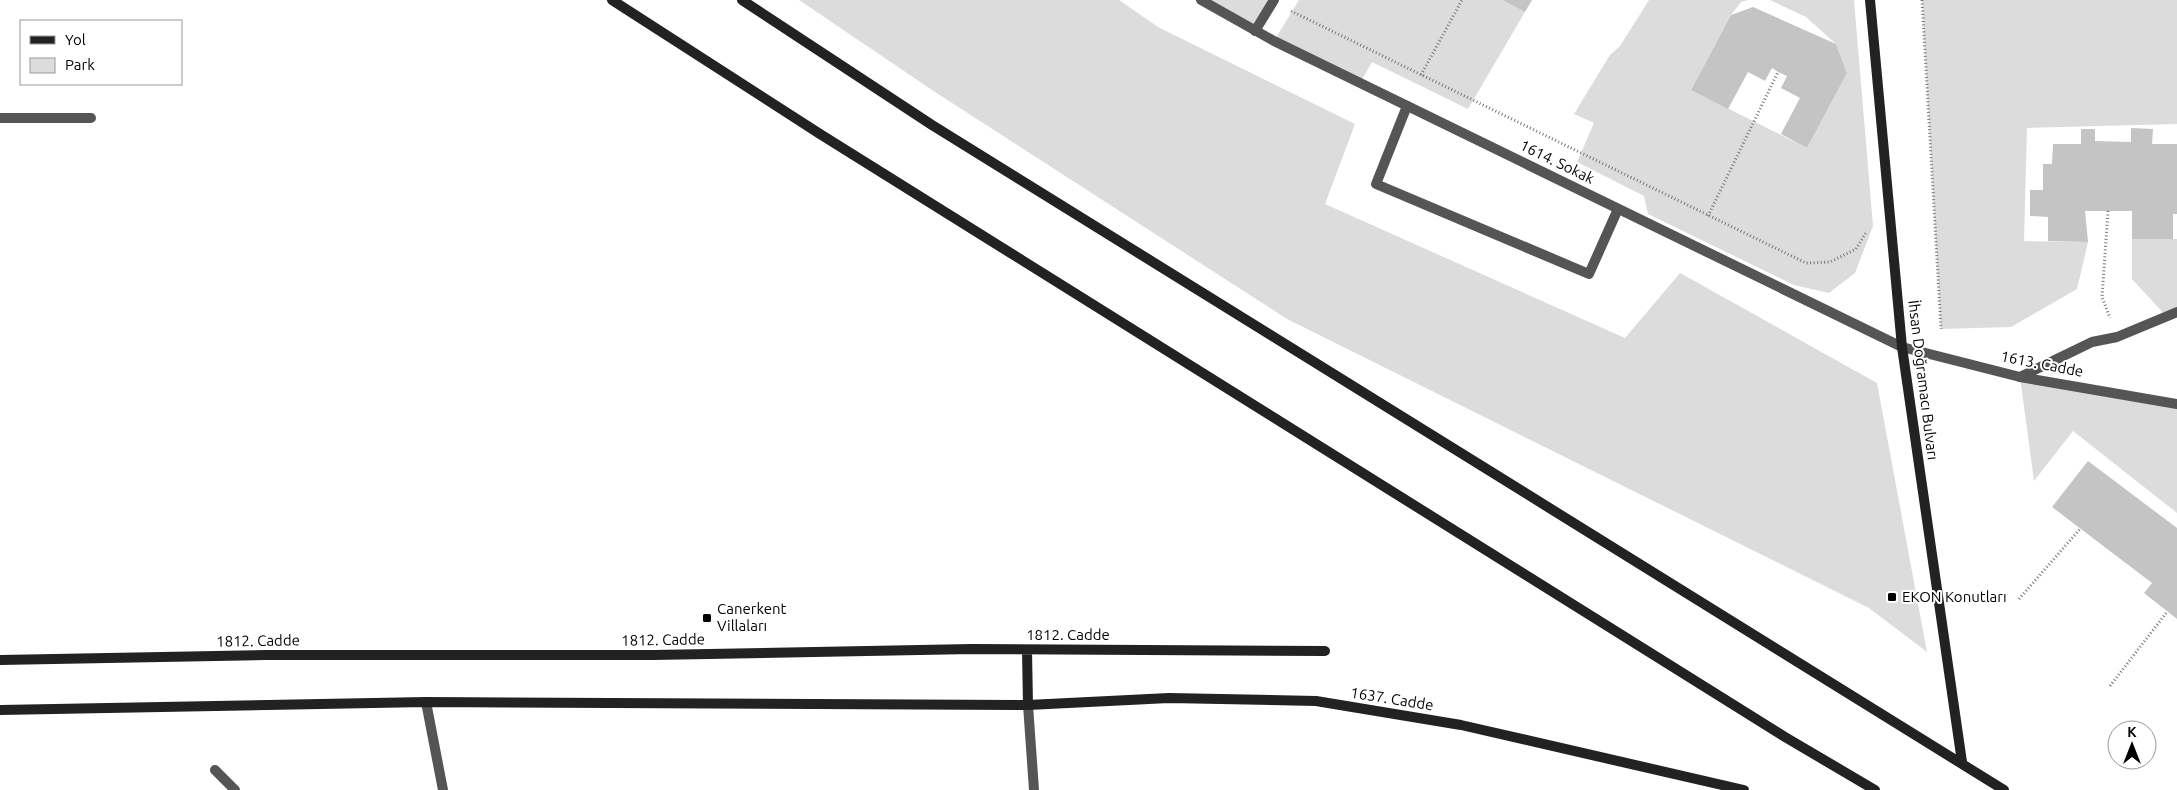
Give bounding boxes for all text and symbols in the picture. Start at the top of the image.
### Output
legend [20,20,182,85]
text: Yol [65,31,86,48]
text: Park [65,56,95,73]
street label: 1614. Sokak [1517,136,1597,187]
street label: İhsan Doğramacı Bulvarı [1905,299,1942,461]
street label: 1613. Cadde [1999,347,2085,380]
place label: EKON Konutları [1902,588,2007,605]
marker: EKON Konutları [1886,591,1898,603]
place label: Canerkent Villaları [717,600,787,634]
marker: Canerkent Villaları [701,612,713,624]
street label: 1812. Cadde [1026,626,1110,643]
street label: 1812. Cadde [621,630,705,649]
street label: 1812. Cadde [216,631,300,650]
street label: 1637. Cadde [1349,684,1435,713]
north arrow [2107,720,2157,770]
text: K [2127,724,2137,740]

